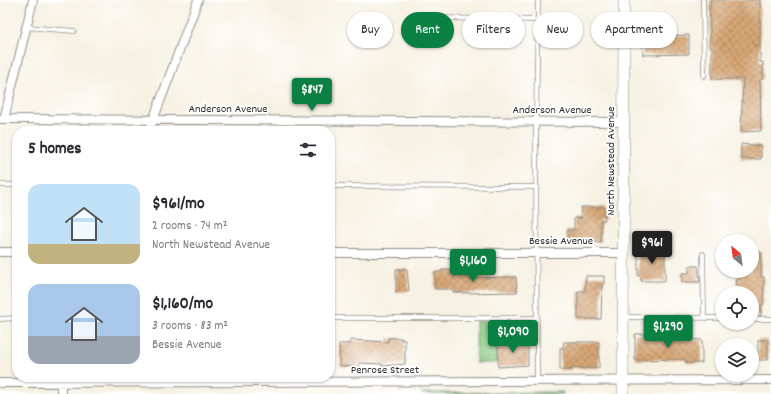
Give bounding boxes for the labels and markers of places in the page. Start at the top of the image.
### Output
pin: $847 [288,78,336,112]
pin: $961 [628,231,676,265]
pin: $1,160 [440,249,506,283]
pin: $1,290 [635,315,701,349]
pin: $1,090 [480,320,546,354]

